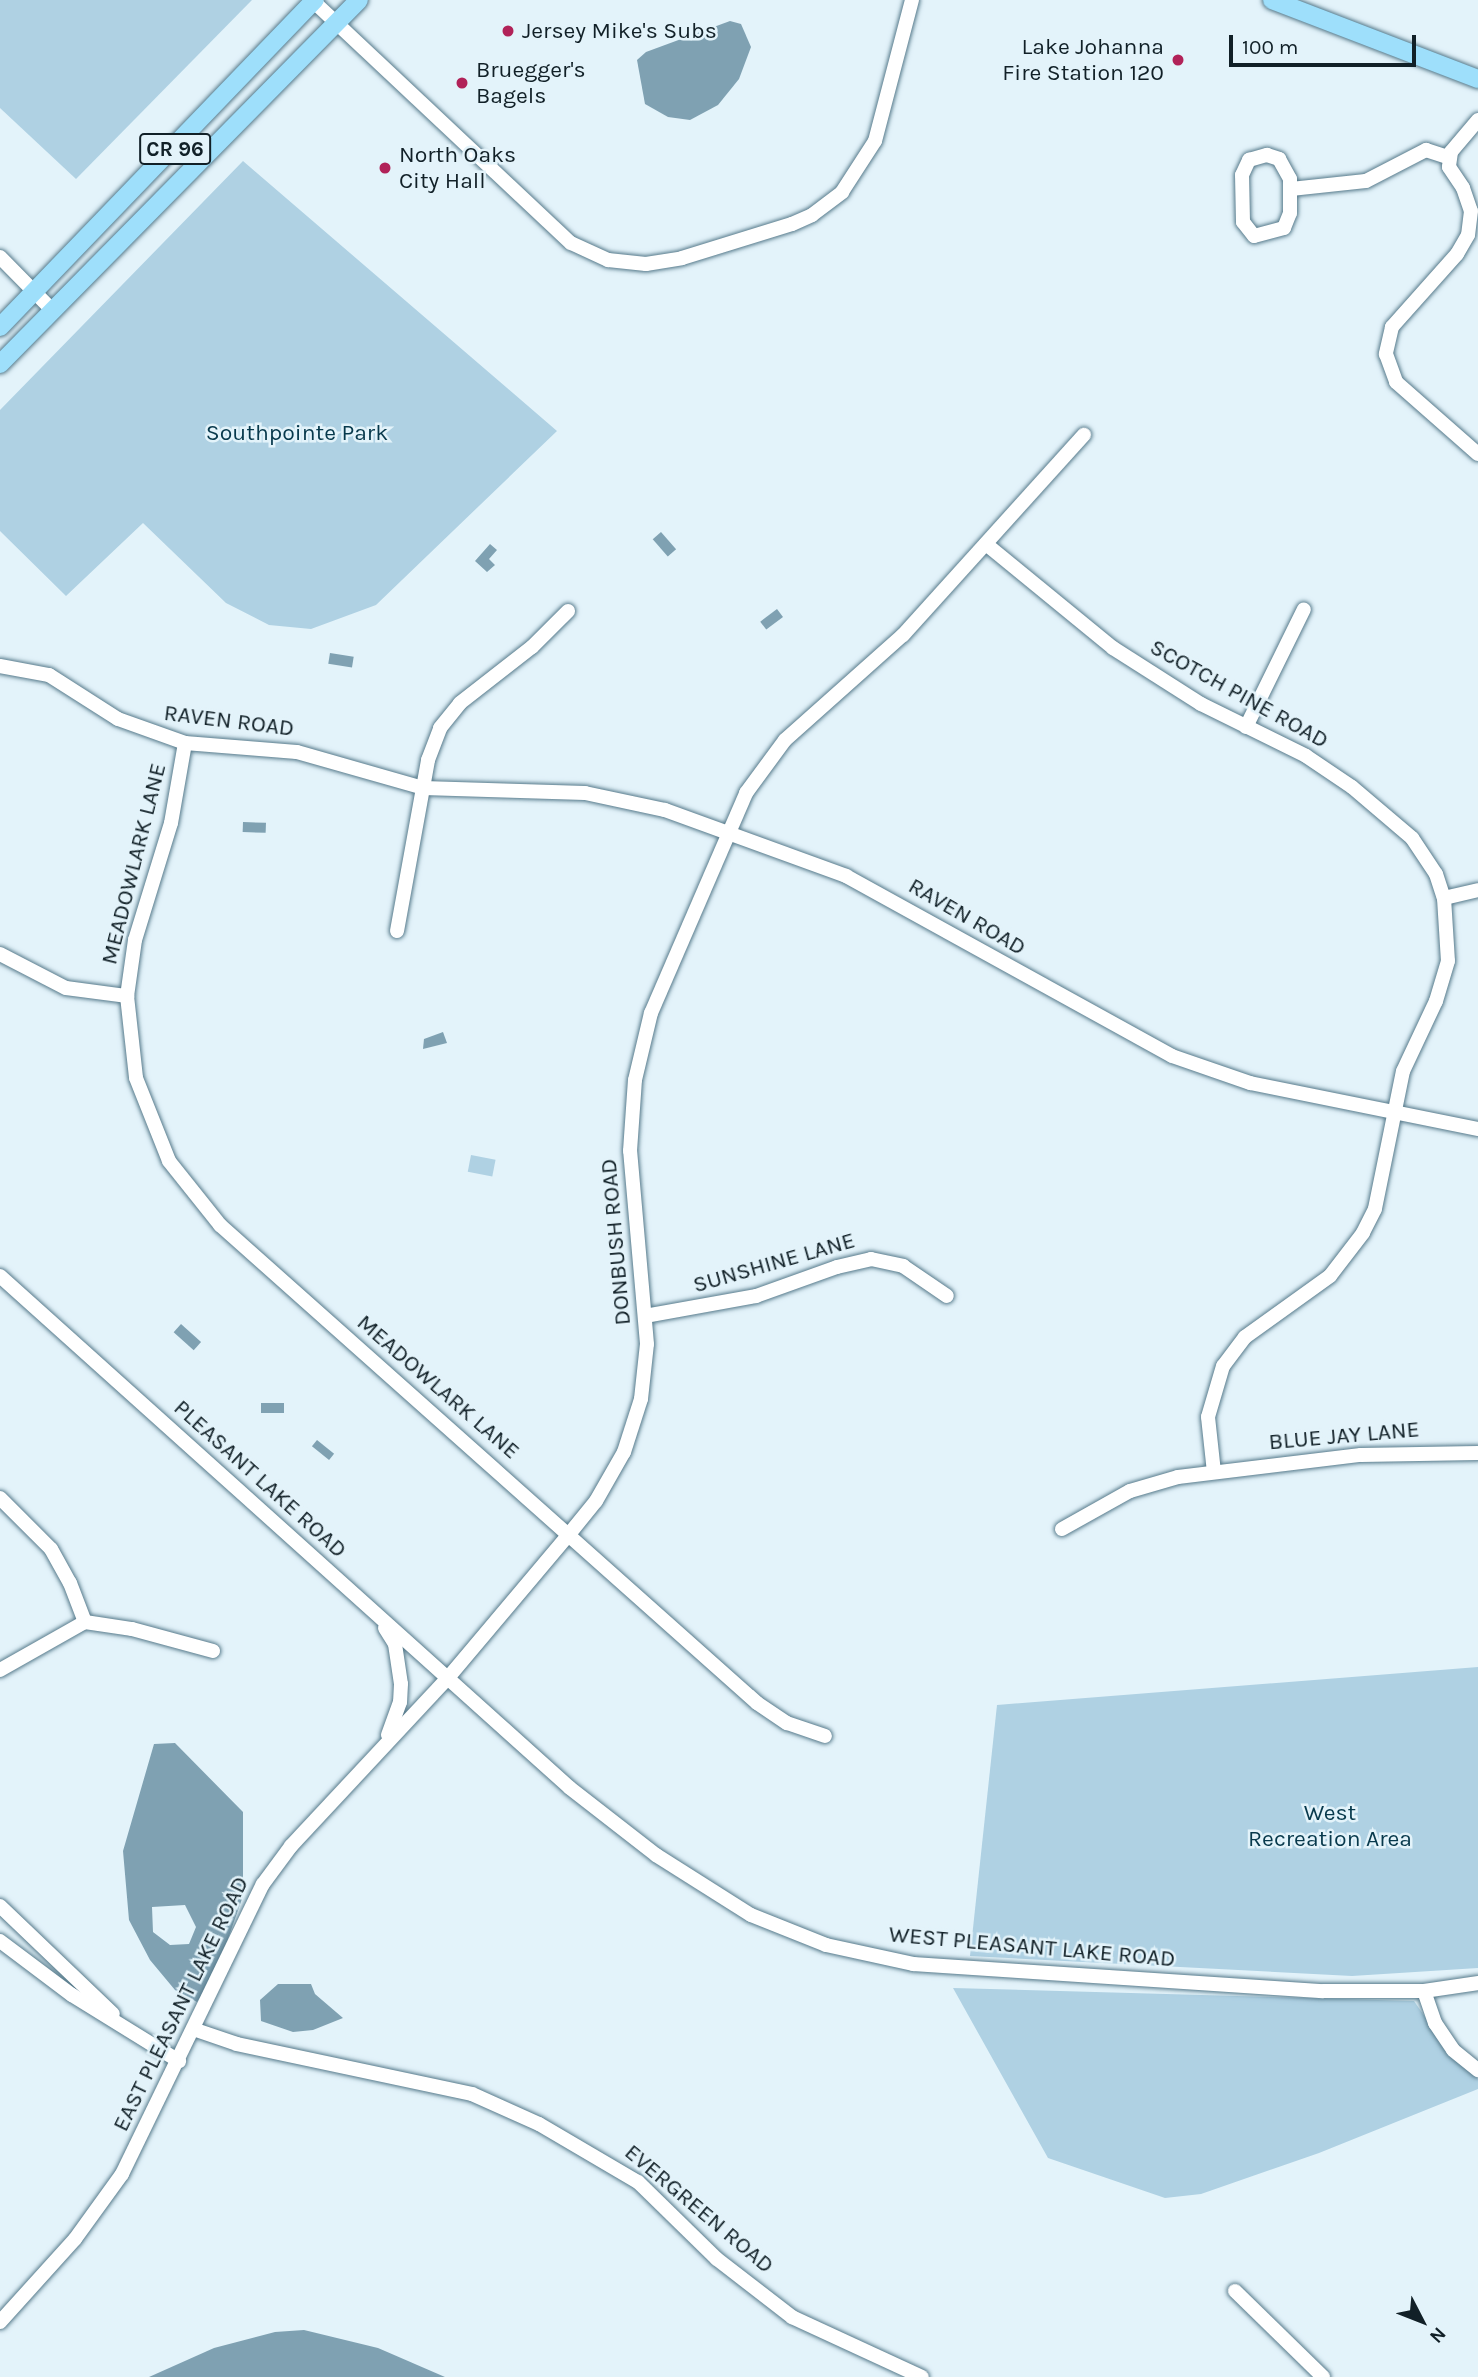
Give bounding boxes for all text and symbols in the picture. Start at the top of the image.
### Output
place label: Jersey Mike's Subs [522,17,717,45]
scale bar [1233,21,1420,65]
marker: Jersey Mike's Subs [500,23,516,39]
place label: Lake Johanna Fire Station 120 [1002,33,1164,87]
text: 100 m [1242,35,1299,59]
marker: Lake Johanna Fire Station 120 [1170,52,1186,68]
place label: Bruegger's Bagels [476,56,586,110]
marker: Bruegger's Bagels [454,75,470,91]
road number: CR 96 [138,132,212,166]
place label: North Oaks City Hall [399,141,516,195]
marker: North Oaks City Hall [377,160,393,176]
park label: Southpointe Park [206,419,388,447]
street label: SCOTCH PINE ROAD [1145,633,1333,755]
street label: RAVEN ROAD [162,699,296,743]
street label: MEADOWLARK LANE [96,761,172,967]
street label: RAVEN ROAD [903,872,1031,962]
street label: DONBUSH ROAD [595,1158,637,1326]
street label: SUNSHINE LANE [690,1227,858,1299]
street label: MEADOWLARK LANE [351,1309,525,1465]
street label: PLEASANT LAKE ROAD [168,1394,352,1564]
street label: BLUE JAY LANE [1268,1416,1420,1456]
park label: West Recreation Area [1248,1799,1412,1853]
street label: EAST PLEASANT LAKE ROAD [107,1872,255,2136]
street label: WEST PLEASANT LAKE ROAD [888,1921,1176,1973]
street label: EVERGREEN ROAD [619,2139,779,2279]
north arrow [1387,2286,1457,2356]
text: N [1425,2323,1450,2347]

